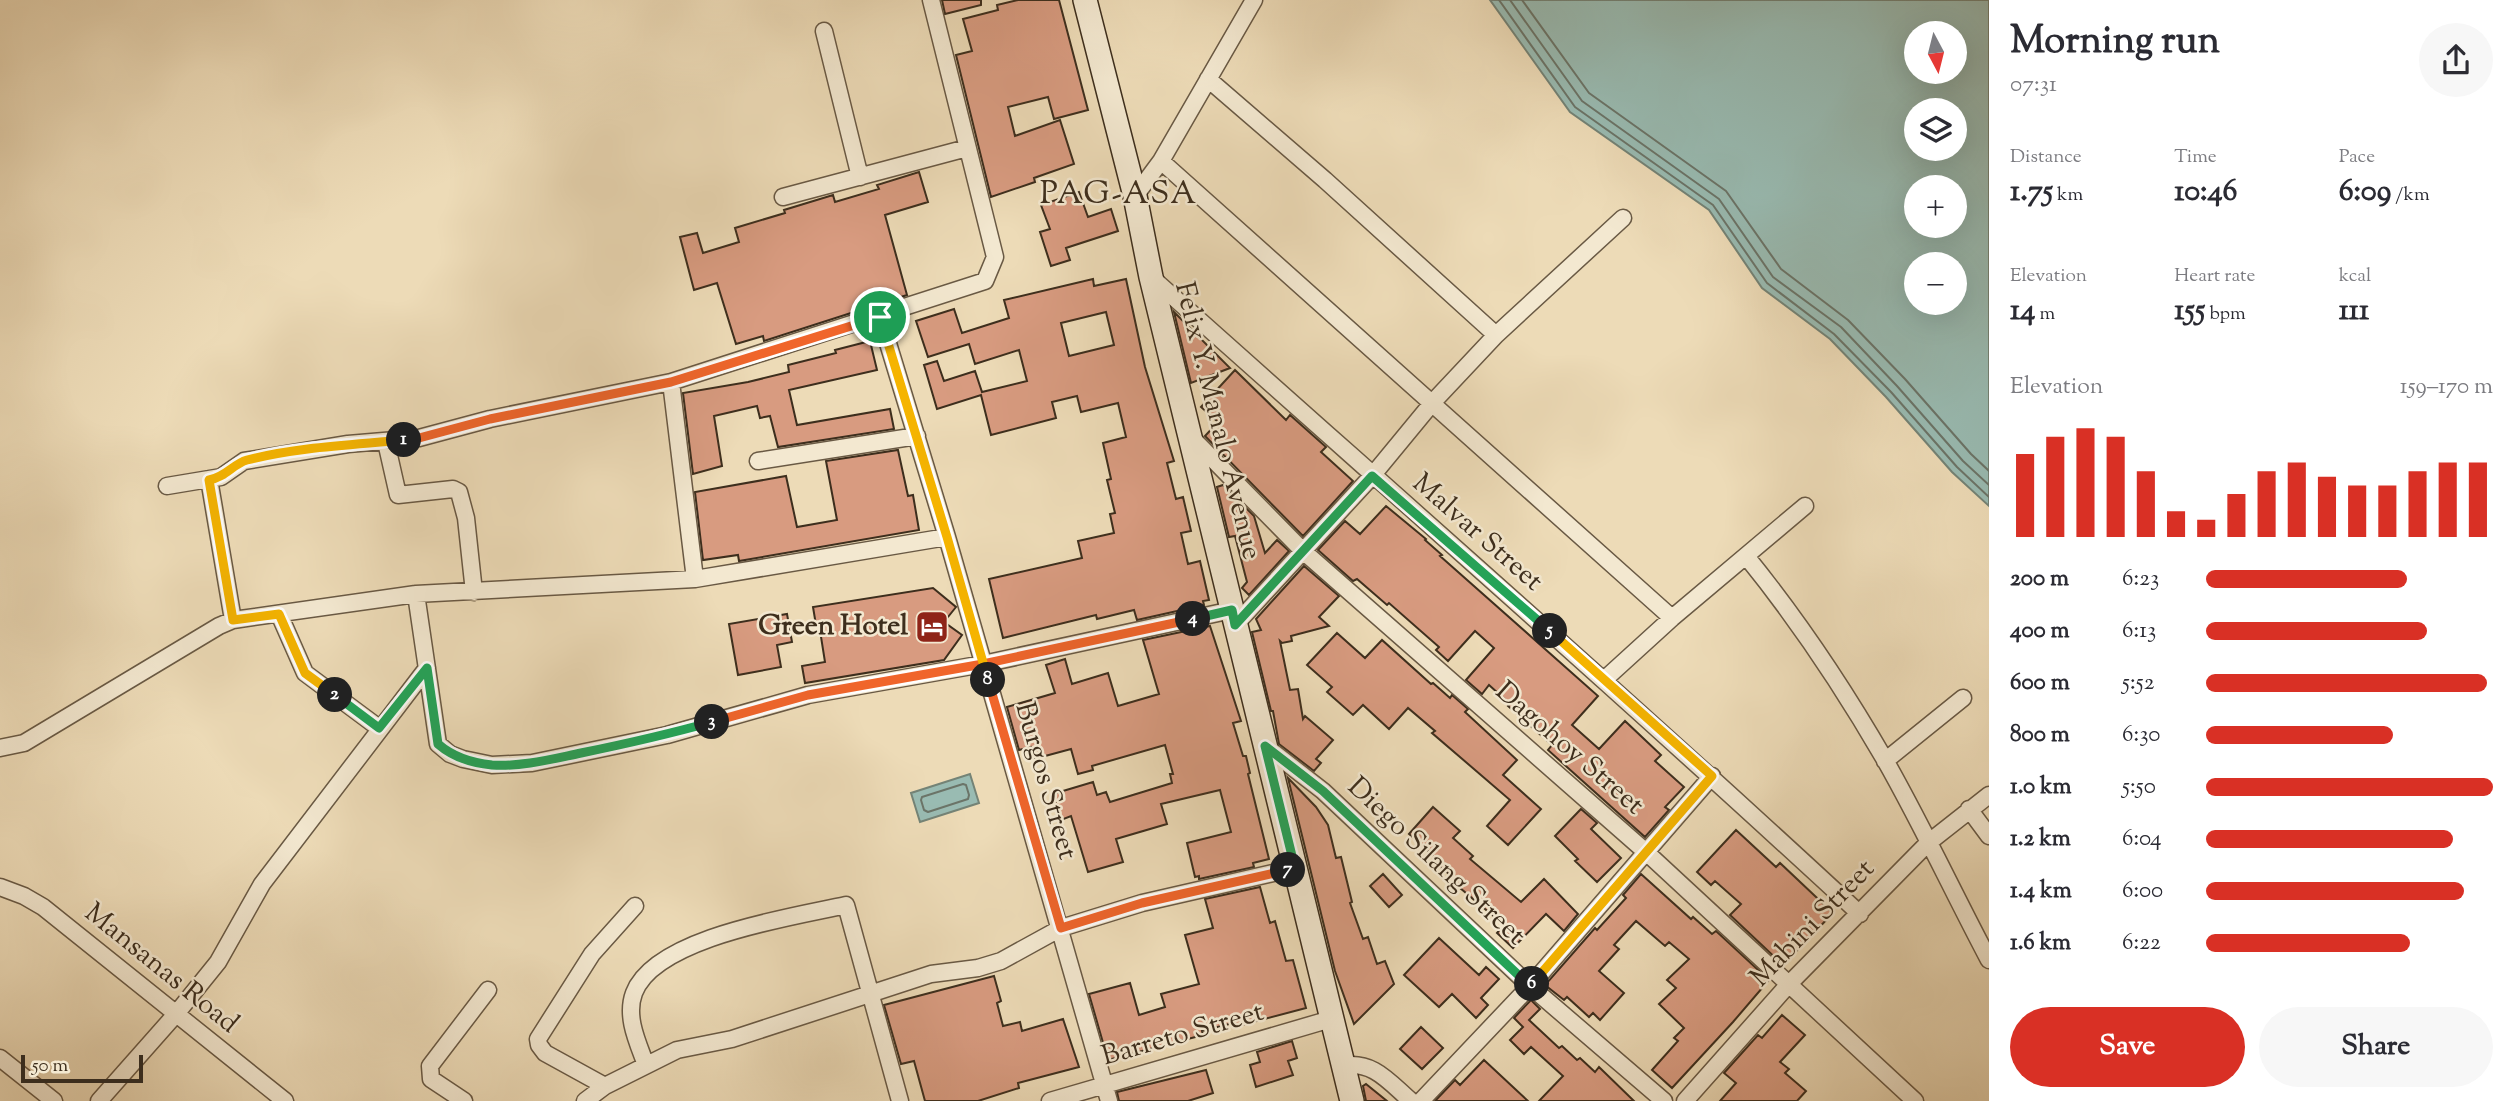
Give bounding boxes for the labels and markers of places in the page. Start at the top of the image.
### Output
pin [850,287,910,347]
pin: 1 [386,422,422,458]
pin: 4 [1176,602,1210,636]
place label: Green Hotel [758,607,908,647]
hotel icon: Green Hotel [913,608,951,646]
pin: 5 [1532,614,1568,648]
pin: 8 [970,662,1006,698]
pin: 2 [318,678,352,712]
pin: 3 [694,704,730,740]
pin: 7 [1270,852,1306,888]
pin: 6 [1514,967,1550,1002]

